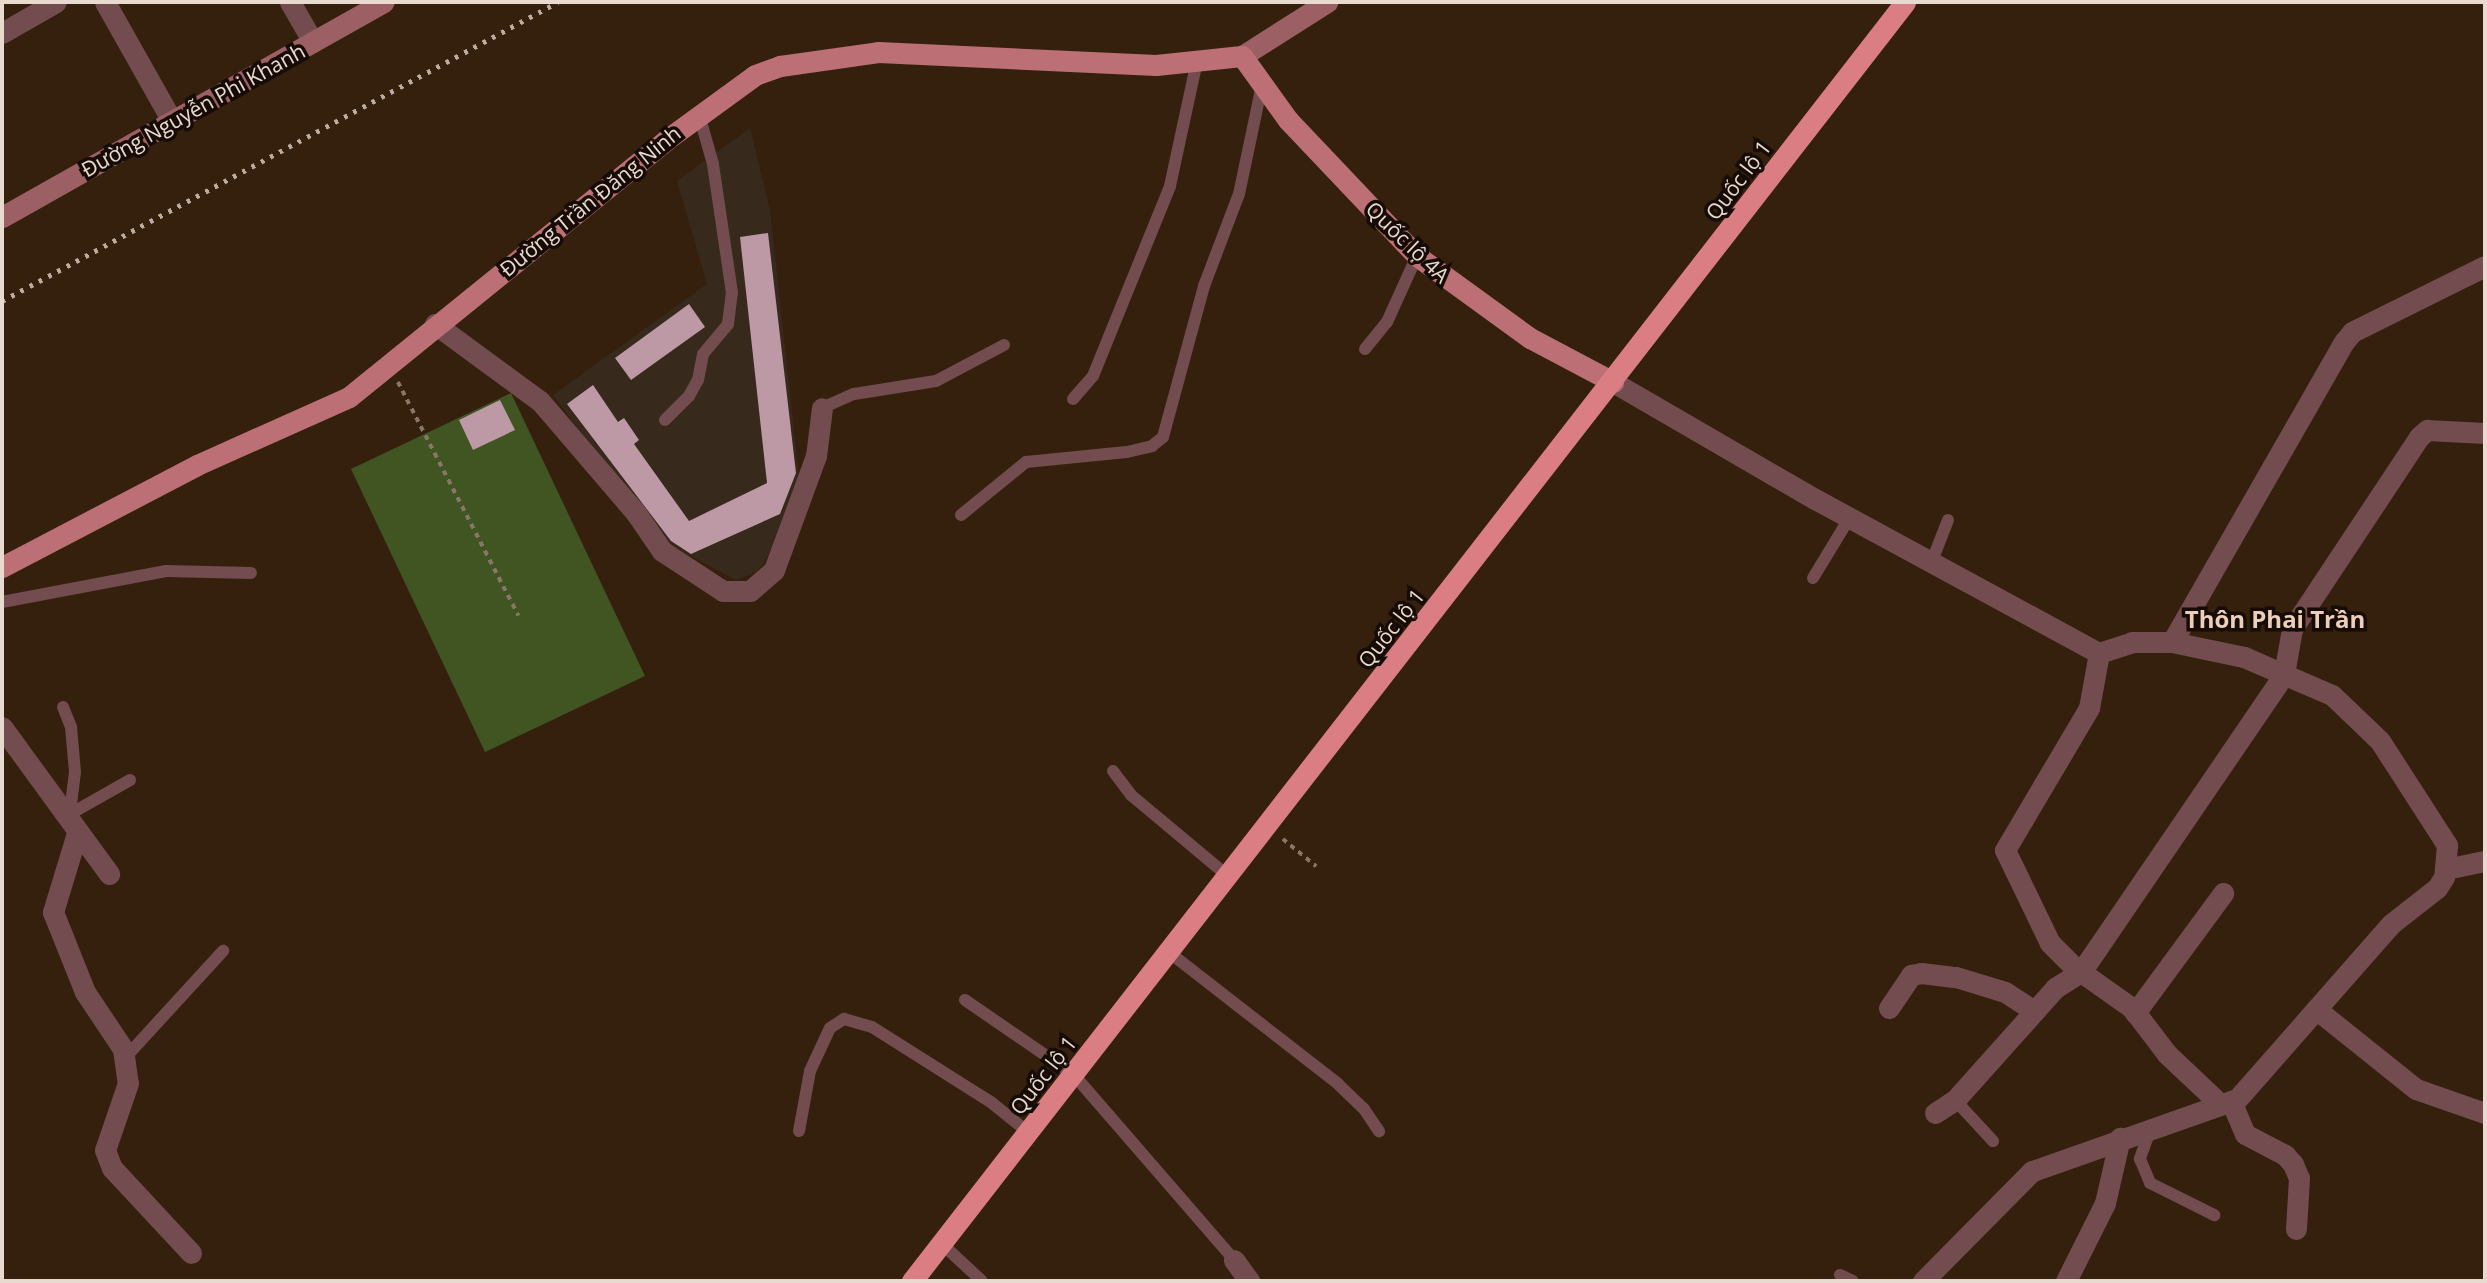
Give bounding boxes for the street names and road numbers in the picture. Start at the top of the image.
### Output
street label: Đường Nguyễn Phi Khanh [77,38,309,182]
street label: Đường Trần Đăng Ninh [494,120,686,282]
street label: Quốc lộ 1 [1700,135,1776,225]
street label: Quốc lộ 4A [1361,196,1455,288]
street label: Quốc lộ 1 [1353,584,1429,672]
street label: Quốc lộ 1 [1005,1031,1081,1119]

